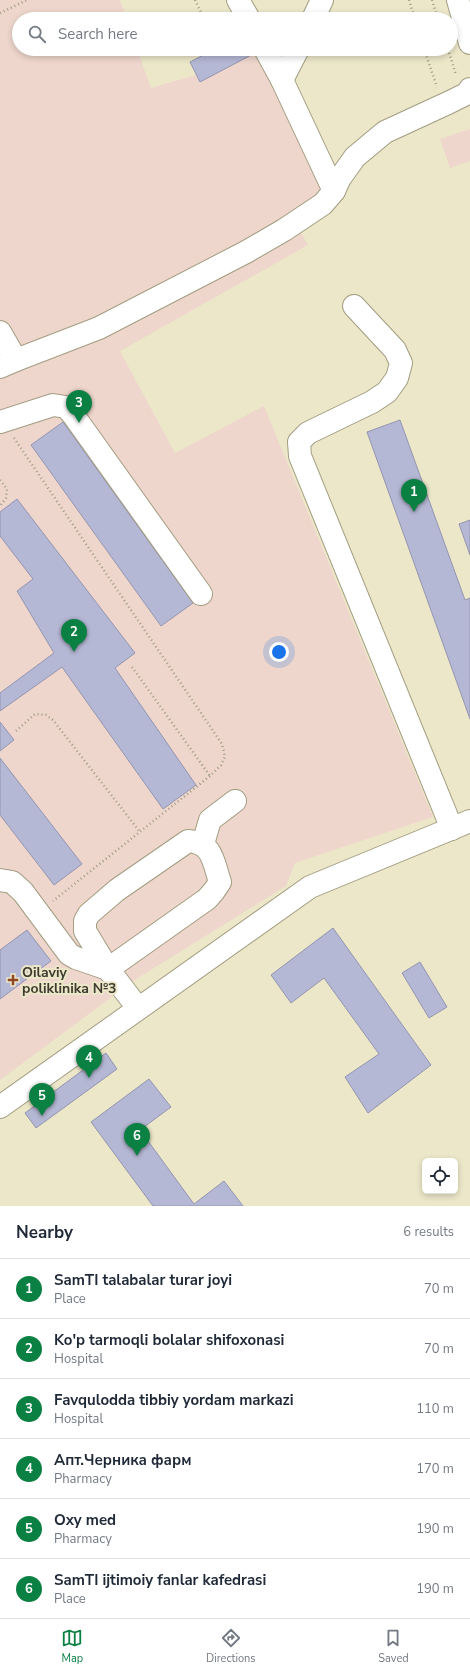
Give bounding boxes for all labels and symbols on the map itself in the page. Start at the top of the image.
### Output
pin: 3 [66,390,92,423]
pin: 1 [401,479,427,512]
pin: 2 [61,619,87,652]
your location [269,642,289,662]
place label: Oilaviy poliklinika №3 [22,963,117,998]
marker: Oilaviy poliklinika №3 [7,974,19,986]
pin: 4 [76,1045,102,1078]
pin: 5 [29,1083,55,1116]
pin: 6 [124,1123,150,1156]

